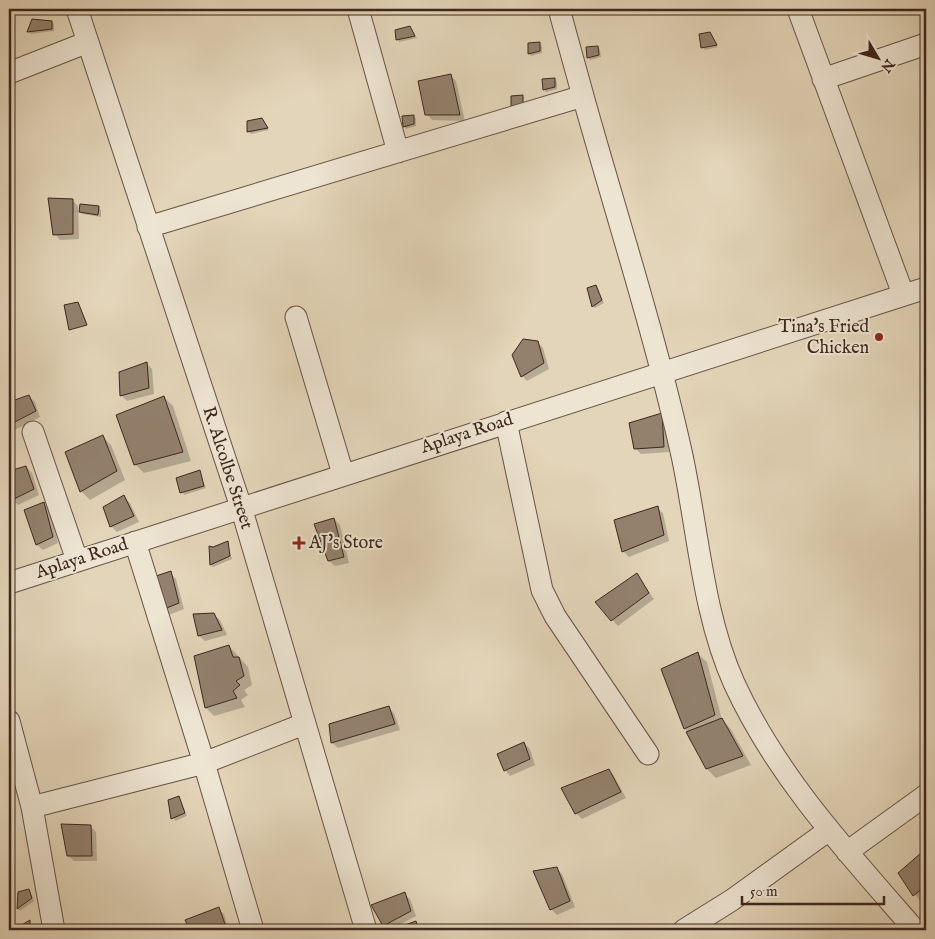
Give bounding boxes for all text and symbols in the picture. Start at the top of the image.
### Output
north arrow [852,32,902,82]
text: N [877,54,899,76]
place label: Tina's Fried Chicken [778,316,869,360]
marker: Tina's Fried Chicken [873,331,885,343]
street label: R. Alcolbe Street [196,404,258,532]
street label: Aplaya Road [417,408,516,460]
place label: AJ's Store [308,532,383,555]
street label: Aplaya Road [32,533,131,585]
marker: AJ's Store [293,537,305,549]
scale bar [742,874,885,906]
text: 50 m [750,882,778,901]

